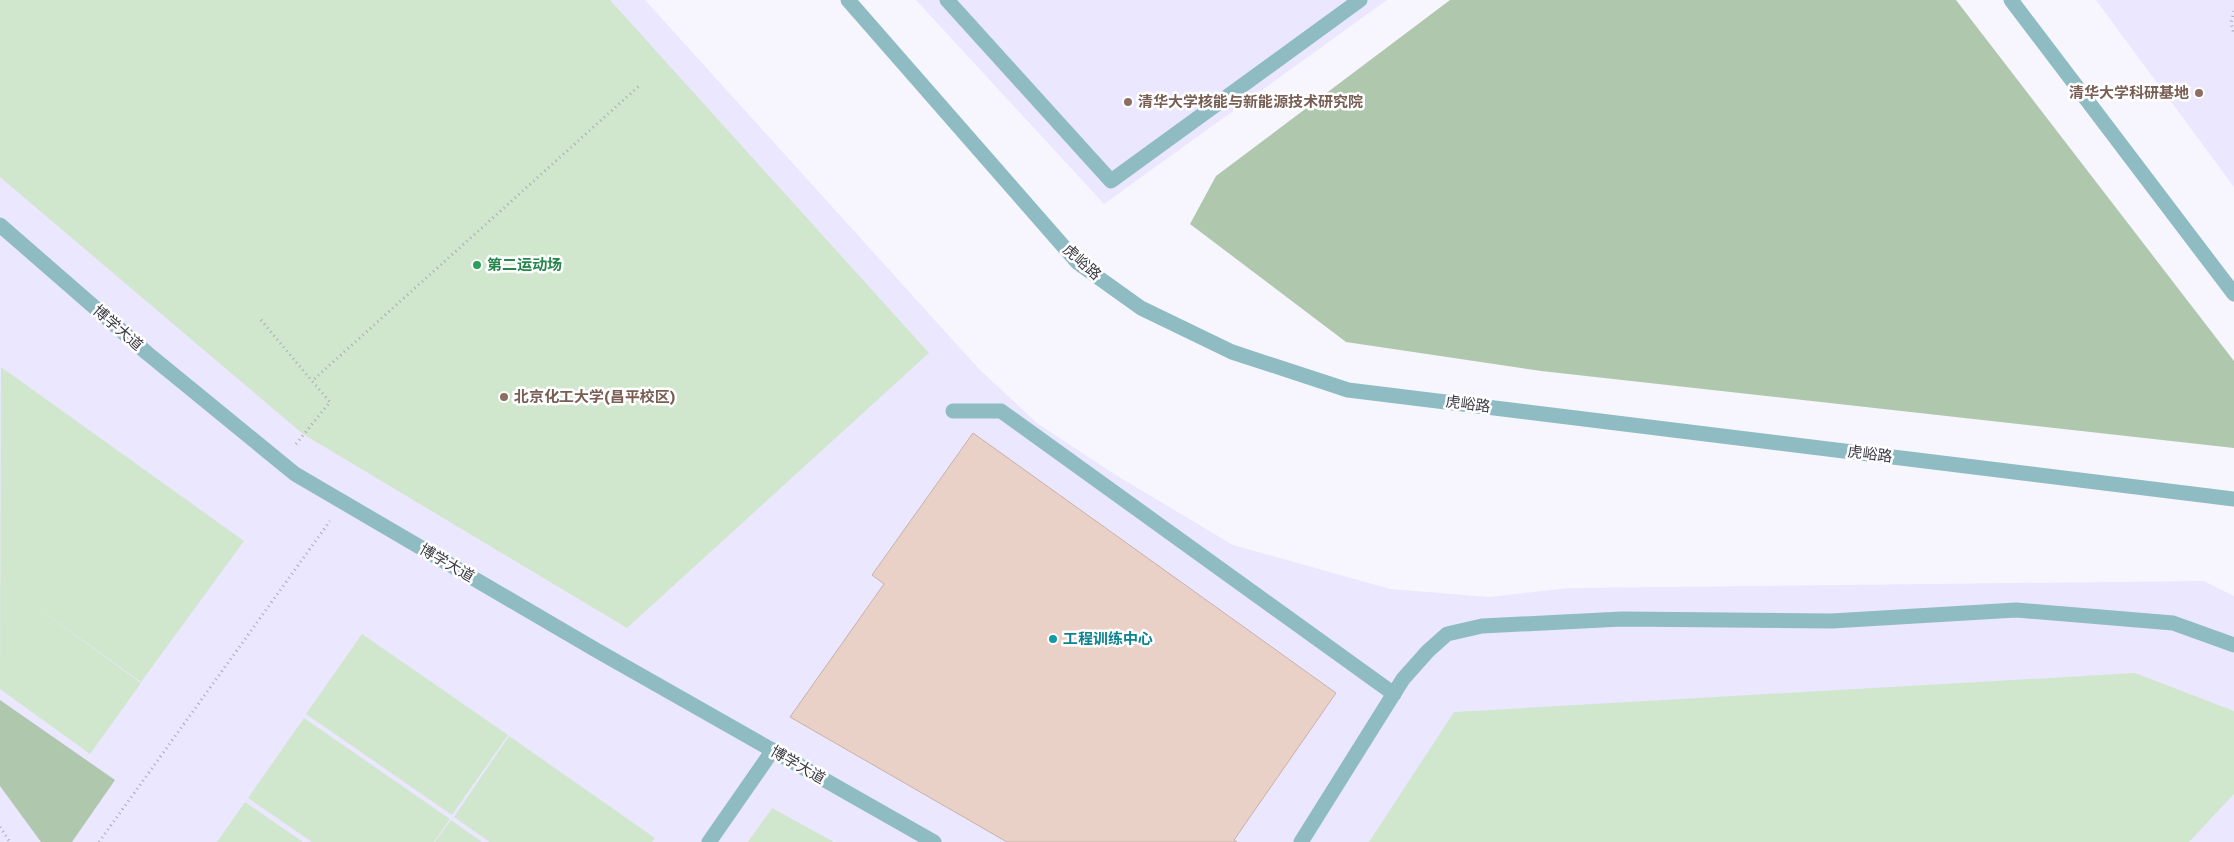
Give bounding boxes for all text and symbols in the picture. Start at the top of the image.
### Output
place label: 清华大学科研基地 [2069,84,2189,102]
marker: 清华大学科研基地 [2193,87,2205,99]
place label: 清华大学核能与新能源技术研究院 [1138,93,1363,111]
marker: 清华大学核能与新能源技术研究院 [1122,96,1134,108]
street label: 虎峪路 [1059,240,1105,284]
place label: 第二运动场 [487,256,562,274]
marker: 第二运动场 [471,259,483,271]
street label: 博学大道 [89,302,147,354]
place label: 北京化工大学(昌平校区) [514,388,676,406]
marker: 北京化工大学(昌平校区) [498,391,510,403]
street label: 虎峪路 [1445,392,1491,416]
street label: 虎峪路 [1847,442,1893,466]
street label: 博学大道 [417,540,477,586]
place label: 工程训练中心 [1063,630,1153,648]
marker: 工程训练中心 [1047,633,1059,645]
street label: 博学大道 [768,742,828,788]

